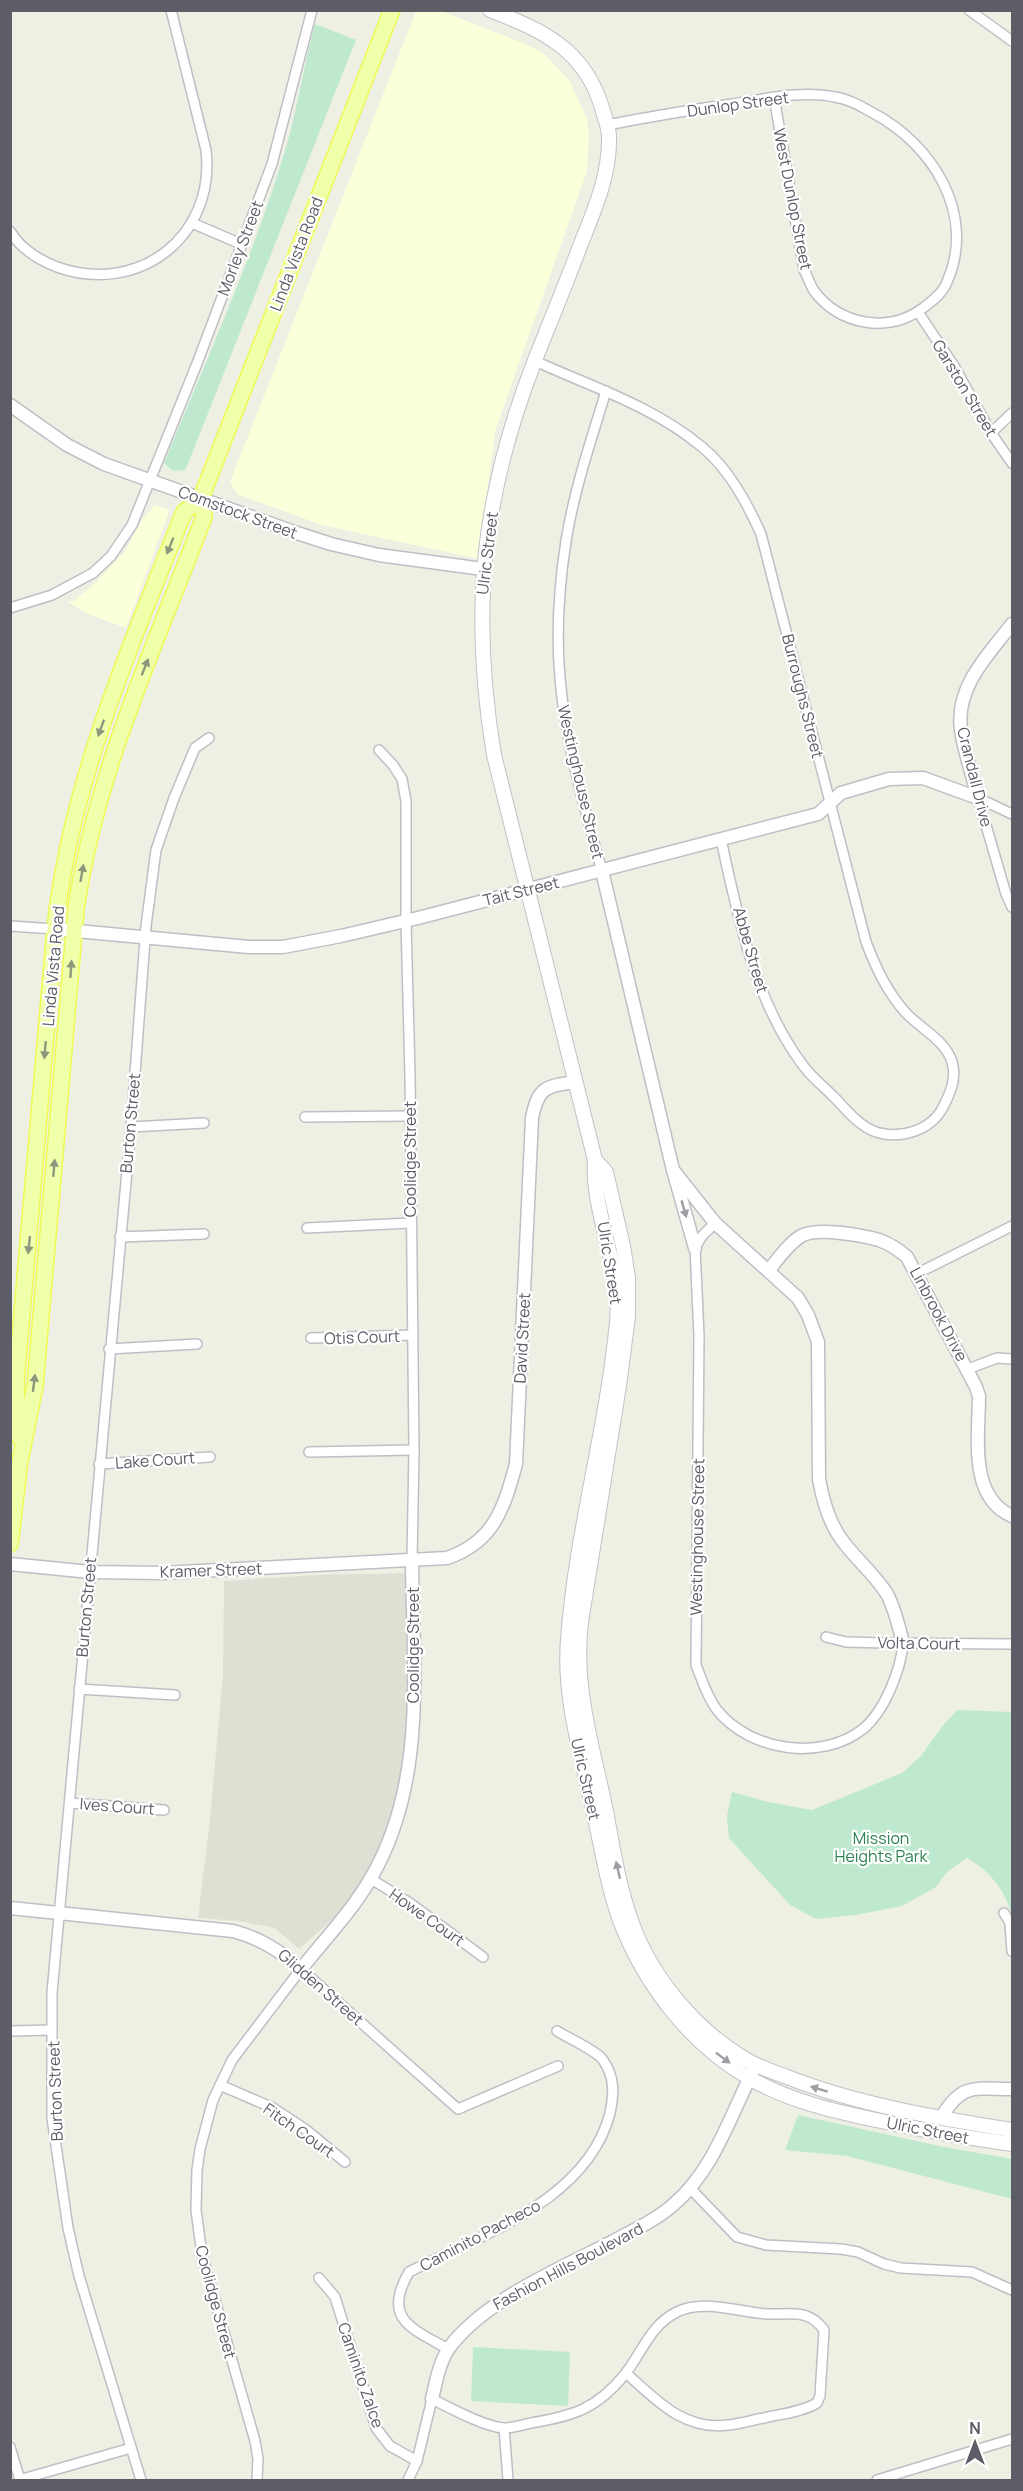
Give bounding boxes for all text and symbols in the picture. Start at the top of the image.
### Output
street label: Dunlop Street [686,86,790,122]
street label: West Dunlop Street [768,126,818,272]
street label: Linda Vista Road [264,194,328,314]
street label: Morley Street [212,197,268,299]
street label: Garston Street [927,336,1003,440]
street label: Comstock Street [175,480,301,544]
street label: Ulric Street [471,510,503,596]
one-way arrow [165,537,174,555]
street label: Burroughs Street [777,632,829,760]
one-way arrow [141,658,150,676]
street label: Westinghouse Street [553,703,609,861]
one-way arrow [95,719,105,737]
street label: Crandall Drive [952,725,998,829]
one-way arrow [77,863,86,882]
street label: Tait Street [481,871,561,911]
street label: Abbe Street [728,904,774,996]
street label: Linda Vista Road [37,905,69,1027]
one-way arrow [66,960,76,979]
one-way arrow [41,1041,50,1060]
street label: Burton Street [115,1072,145,1174]
street label: Coolidge Street [399,1101,421,1217]
one-way arrow [49,1159,59,1178]
one-way arrow [680,1200,689,1218]
street label: Ulric Street [593,1220,627,1306]
one-way arrow [24,1235,34,1254]
street label: Linbrook Drive [905,1263,973,1365]
street label: David Street [509,1292,535,1384]
street label: Otis Court [324,1325,400,1349]
one-way arrow [30,1374,39,1393]
street label: Lake Court [114,1446,196,1474]
street label: Westinghouse Street [685,1458,709,1616]
street label: Burton Street [71,1556,101,1658]
street label: Kramer Street [159,1557,263,1583]
street label: Coolidge Street [402,1587,424,1703]
street label: Volta Court [877,1631,961,1655]
street label: Ulric Street [566,1736,606,1822]
street label: Ives Court [79,1792,155,1820]
park label: Mission Heights Park [835,1827,929,1867]
one-way arrow [613,1860,622,1879]
street label: Howe Court [385,1883,469,1951]
street label: Glidden Street [274,1944,368,2030]
street label: Burton Street [42,2040,68,2142]
one-way arrow [716,2052,731,2064]
one-way arrow [810,2084,828,2093]
street label: Fitch Court [259,2097,339,2163]
street label: Ulric Street [885,2111,971,2149]
street label: Caminito Pacheco [416,2194,544,2276]
street label: Fashion Hills Boulevard [489,2217,647,2315]
street label: Coolidge Street [190,2243,242,2361]
street label: Caminito Zalce [333,2319,389,2431]
north arrow [945,2413,1005,2473]
text: N [969,2417,981,2439]

